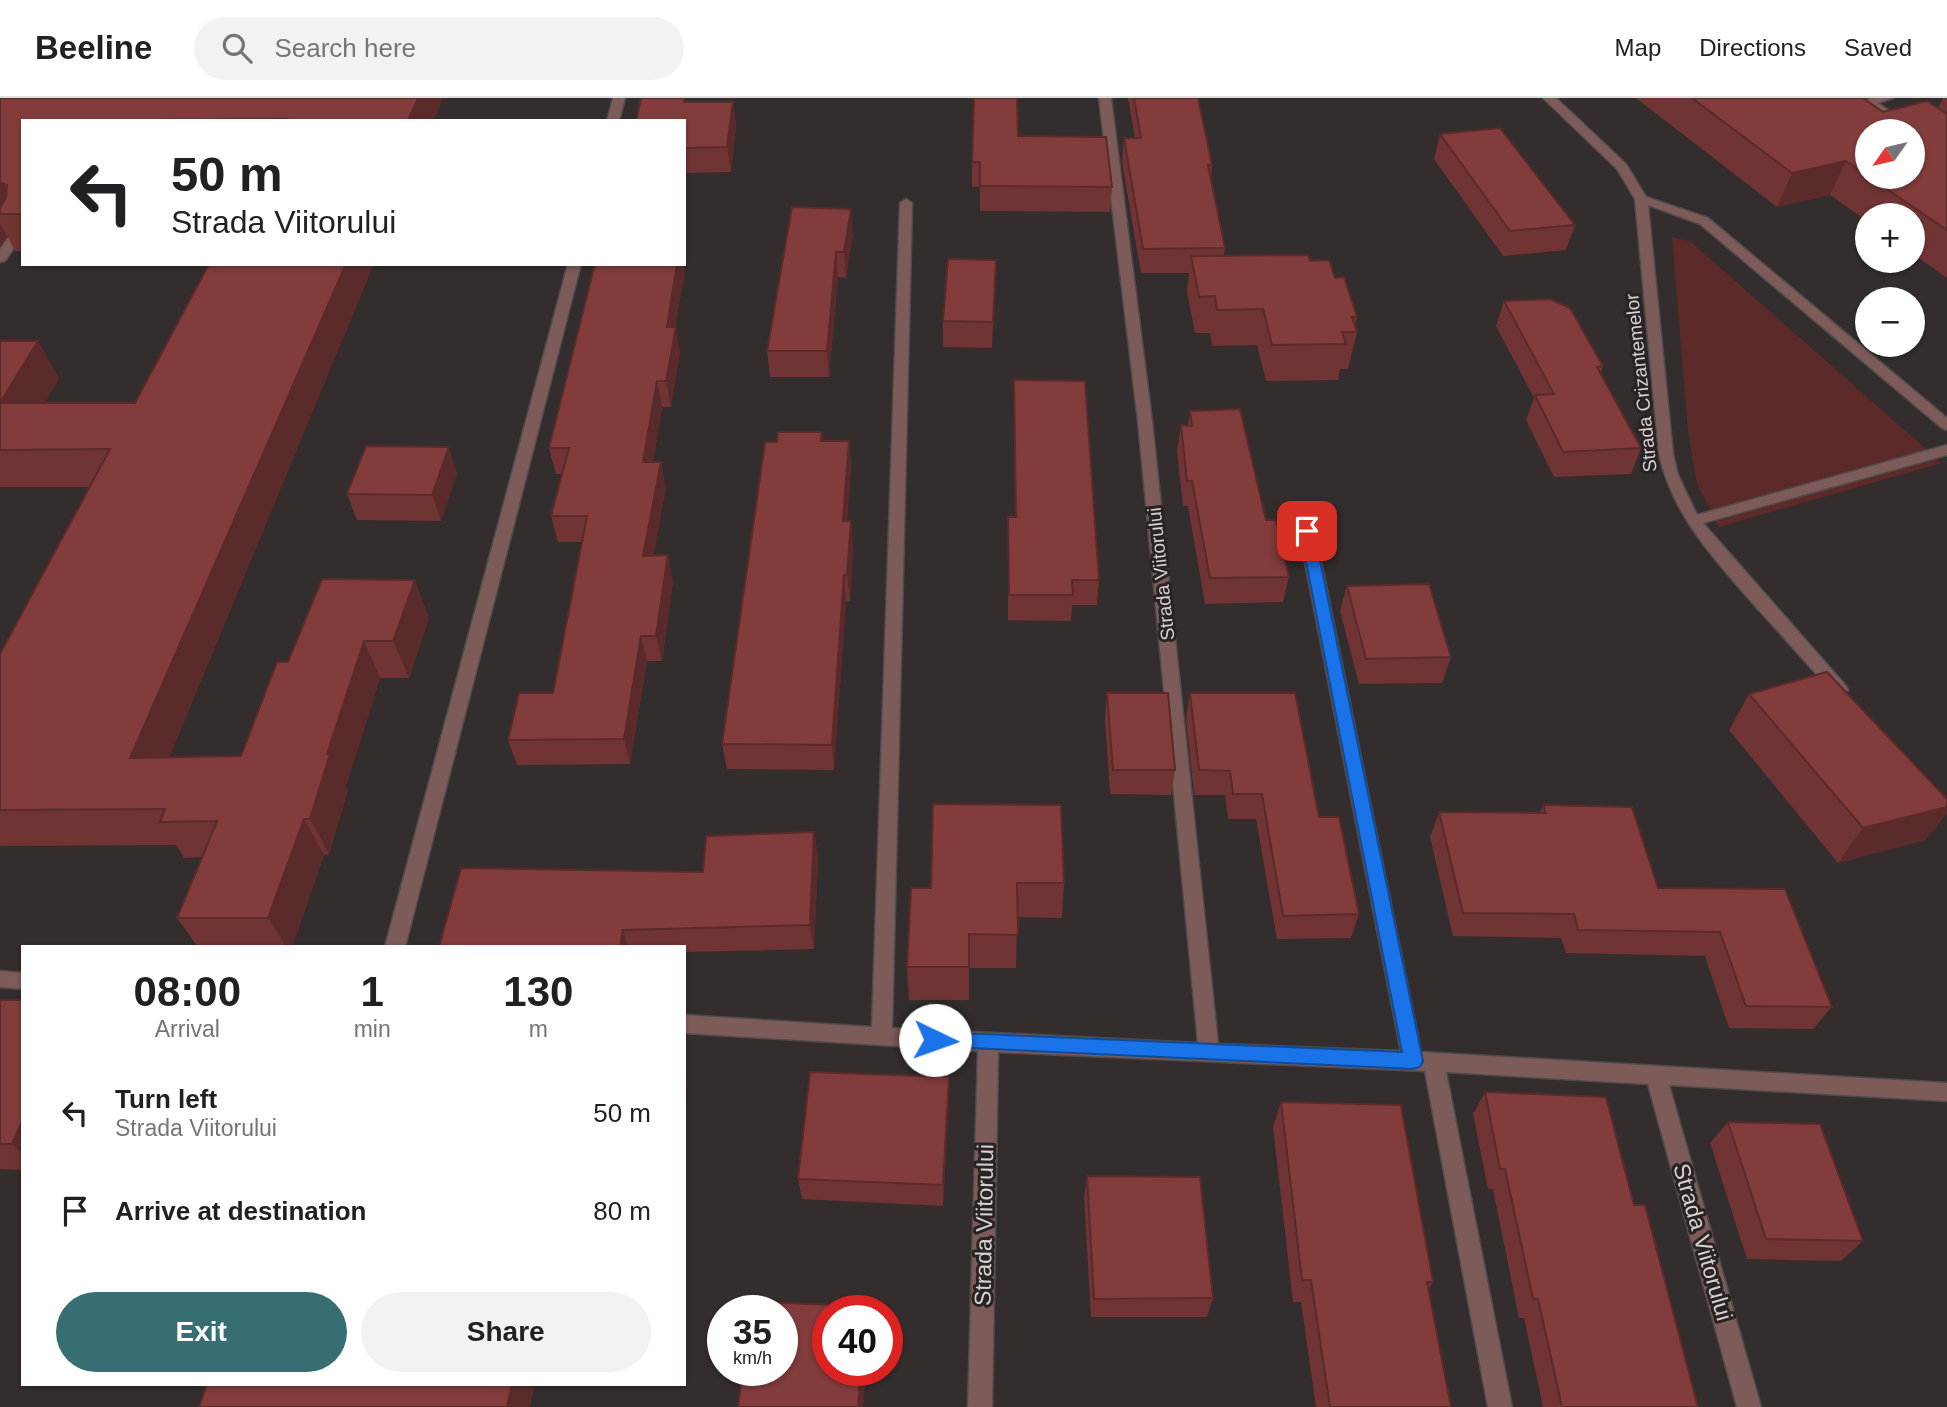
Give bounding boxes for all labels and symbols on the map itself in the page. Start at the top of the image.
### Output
north arrow [1855,119,1925,189]
street label: Strada Crizantemelor [1621,292,1661,473]
pin [1277,501,1337,561]
street label: Strada Viitorului [1144,506,1178,642]
position arrow [898,1003,972,1077]
street label: Strada Viitorului [970,1144,998,1306]
street label: Strada Viitorului [1668,1161,1738,1323]
speed limit sign: 40 [812,1295,903,1386]

